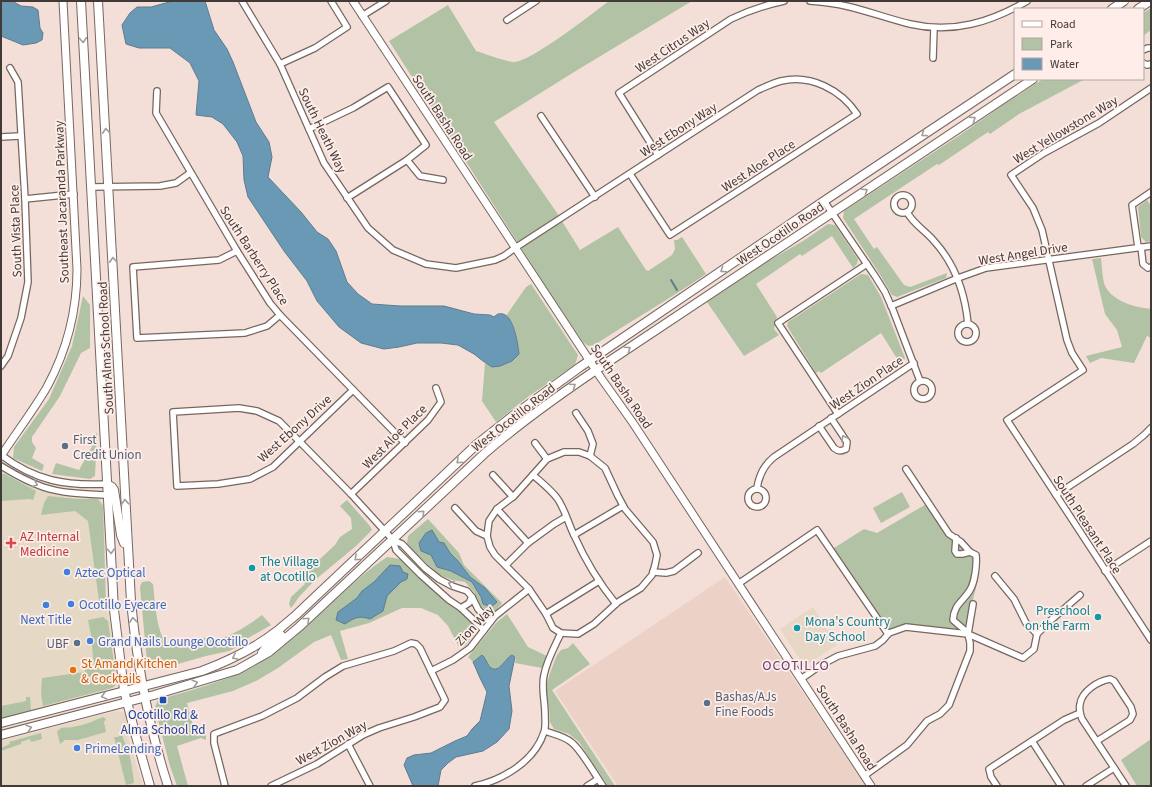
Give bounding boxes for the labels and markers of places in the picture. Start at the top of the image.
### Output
place label: First Credit Union [73,431,142,464]
marker: First Credit Union [60,441,70,451]
place label: AZ Internal Medicine [20,528,79,561]
marker: AZ Internal Medicine [5,537,17,549]
place label: The Village at Ocotillo [260,553,319,586]
marker: The Village at Ocotillo [247,563,257,573]
place label: Aztec Optical [75,564,146,582]
marker: Aztec Optical [62,567,72,577]
place label: Ocotillo Eyecare [79,596,166,614]
marker: Ocotillo Eyecare [66,599,76,609]
marker: Next Title [41,600,51,610]
place label: Preschool on the Farm [1025,602,1090,635]
place label: Next Title [20,611,72,629]
marker: Preschool on the Farm [1093,612,1103,622]
place label: Mona's Country Day School [805,613,890,646]
marker: Mona's Country Day School [792,623,802,633]
place label: Grand Nails Lounge Ocotillo [98,633,248,651]
place label: UBF [47,635,70,653]
marker: Grand Nails Lounge Ocotillo [85,636,95,646]
marker: UBF [72,638,82,648]
place label: St Amand Kitchen & Cocktails [81,655,177,688]
marker: St Amand Kitchen & Cocktails [68,665,78,675]
place label: Bashas/AJs Fine Foods [715,688,777,721]
marker: Ocotillo Rd & Alma School Rd [158,695,168,705]
marker: Bashas/AJs Fine Foods [702,698,712,708]
place label: Ocotillo Rd & Alma School Rd [121,706,205,739]
place label: PrimeLending [85,740,162,758]
marker: PrimeLending [72,743,82,753]

